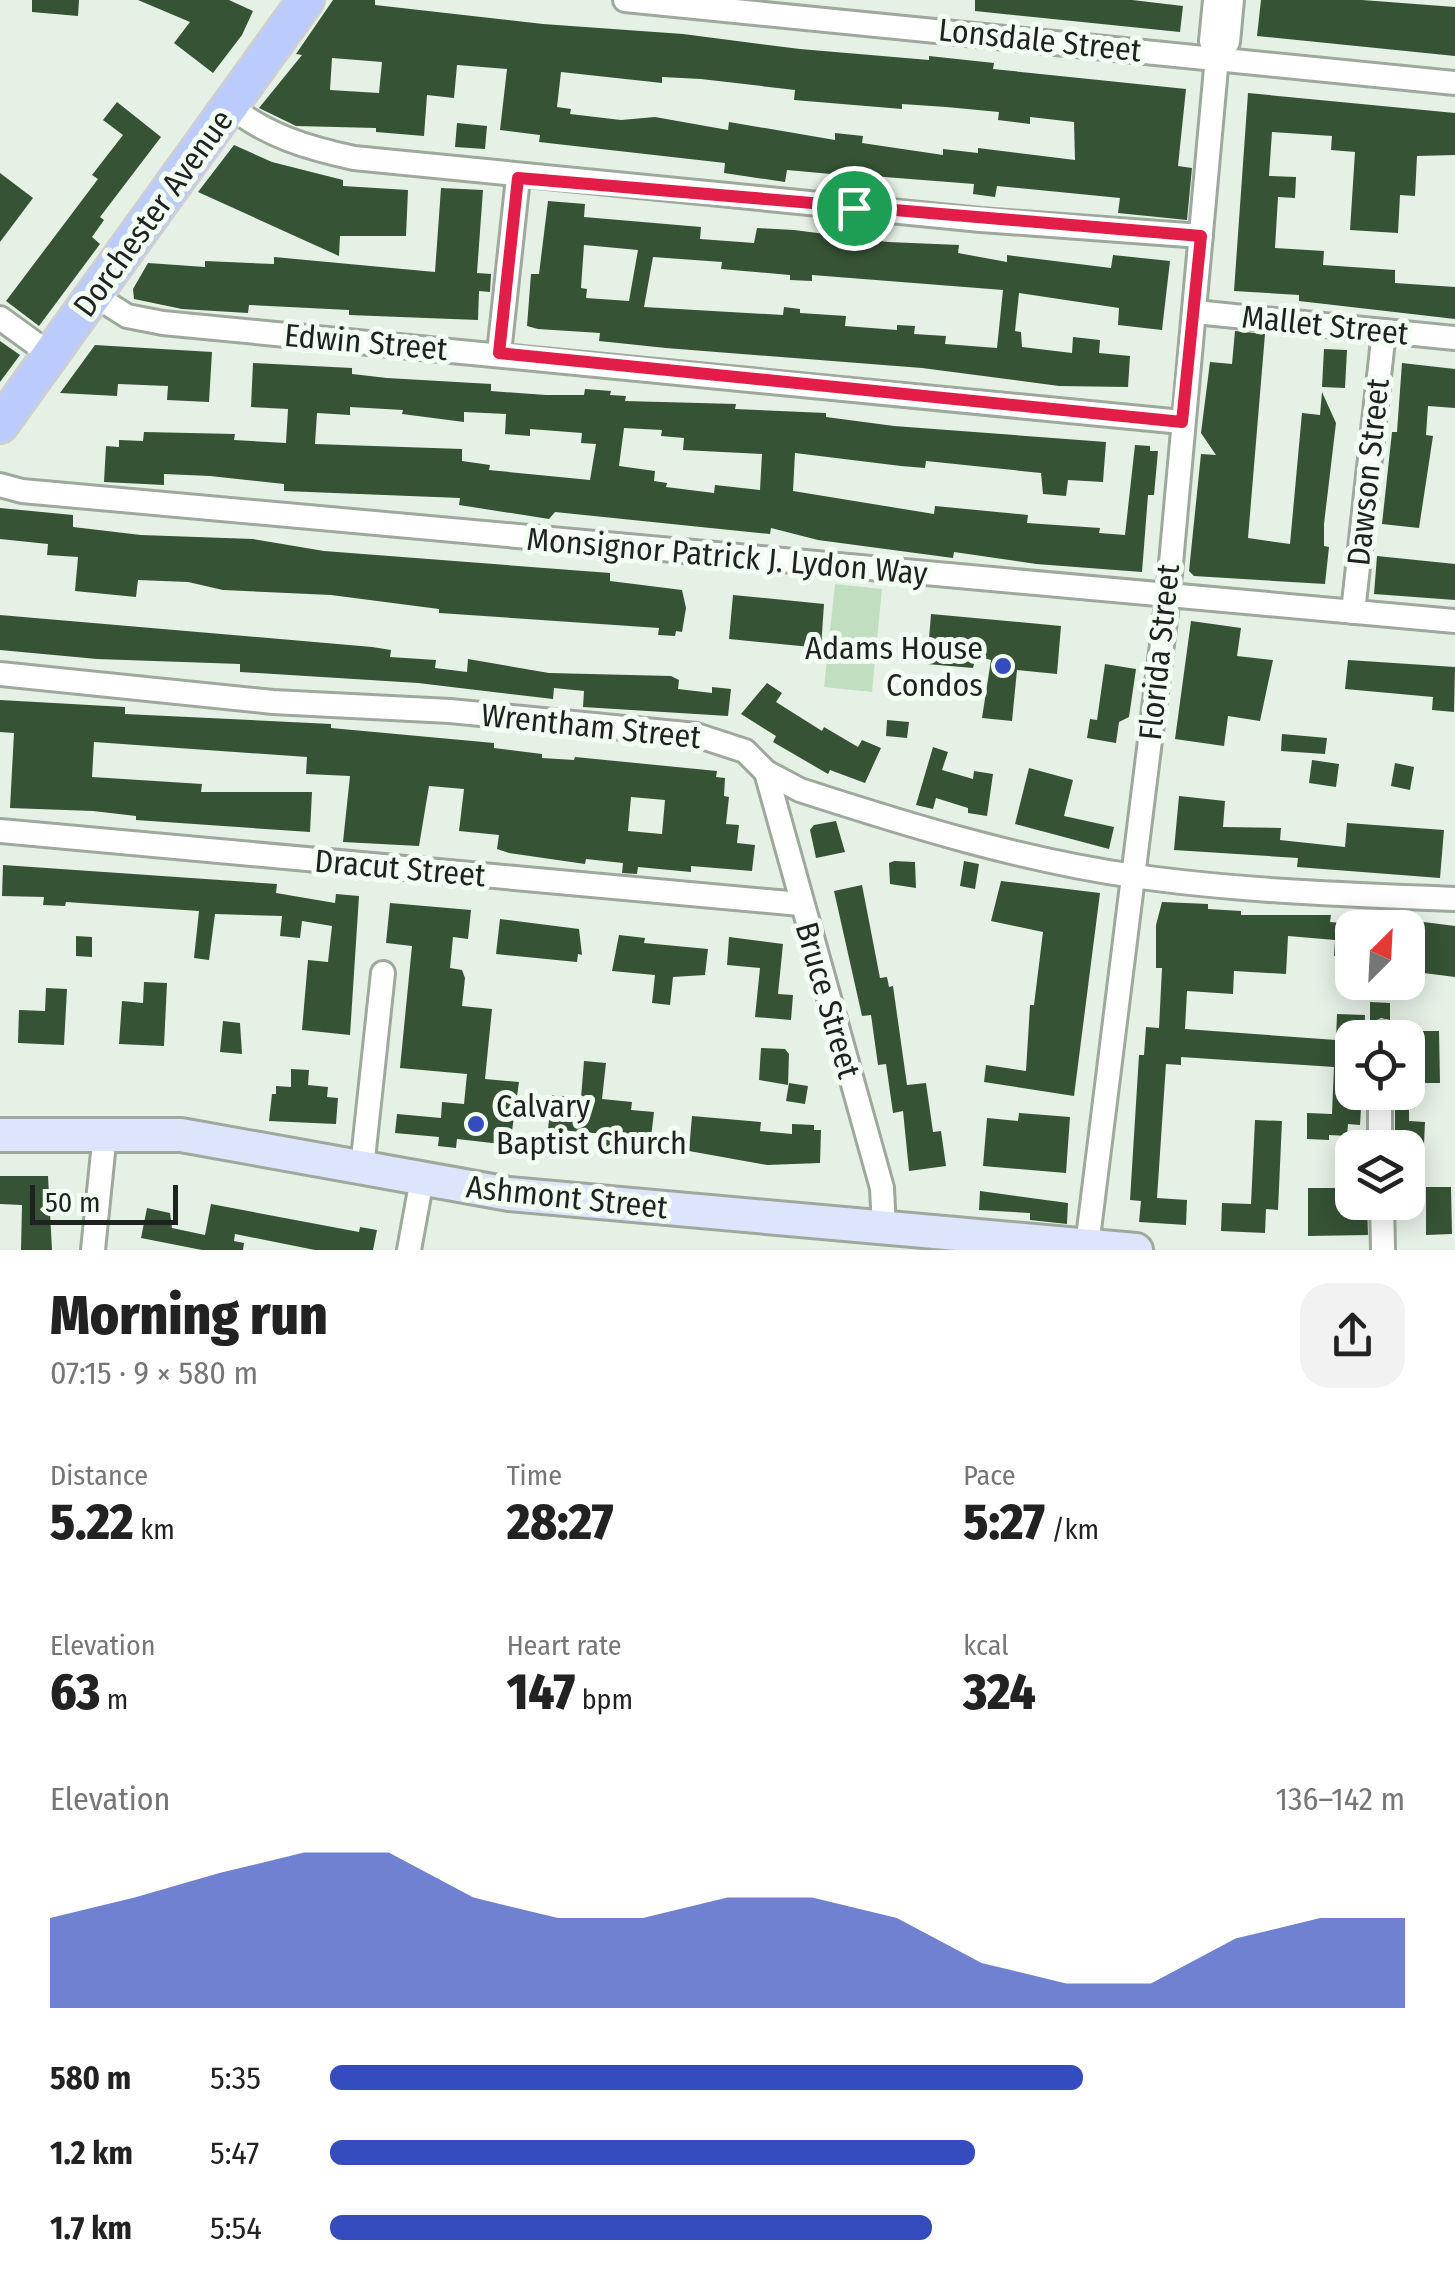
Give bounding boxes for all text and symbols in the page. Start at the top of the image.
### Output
street label: Lonsdale Street [937,10,1144,70]
street label: Dorchester Avenue [65,102,241,324]
pin [812,166,897,251]
icon: arrive [827,181,882,236]
street label: Mallet Street [1240,297,1411,353]
street label: Edwin Street [283,316,450,368]
street label: Dawson Street [1339,376,1397,568]
street label: Monsignor Patrick J. Lydon Way [525,520,930,593]
street label: Florida Street [1131,561,1187,742]
place label: Adams House Condos [805,629,983,704]
marker: Adams House Condos [992,655,1014,677]
street label: Wrentham Street [479,696,703,756]
street label: Dracut Street [313,842,488,894]
north arrow [1335,910,1425,1000]
map controls [1335,910,1425,1220]
street label: Bruce Street [788,918,869,1083]
button: locate [1335,1020,1425,1110]
place label: Calvary Baptist Church [496,1087,687,1162]
marker: Calvary Baptist Church [465,1113,487,1135]
button: layers [1335,1130,1425,1220]
street label: Ashmont Street [464,1168,670,1227]
scale bar [30,1180,178,1224]
text: 50 m [45,1186,101,1219]
text: Morning run [50,1283,328,1349]
button: share [1300,1283,1405,1388]
text: 07:15 · 9 × 580 m [50,1354,258,1392]
text: Distance [50,1459,148,1492]
text: Time [507,1459,562,1492]
text: Pace [963,1459,1016,1492]
text: 5.22 [50,1492,134,1552]
text: 28:27 [507,1492,613,1552]
text: 5:27 [963,1492,1045,1552]
text: km [134,1513,175,1546]
text: /km [1045,1513,1099,1546]
text: Elevation [50,1629,155,1662]
text: Heart rate [507,1629,622,1662]
text: kcal [963,1629,1009,1662]
text: 63 [50,1662,100,1722]
text: 147 [507,1662,575,1722]
text: 324 [963,1662,1036,1722]
text: m [100,1683,128,1716]
text: bpm [575,1683,633,1716]
text: Elevation [50,1780,170,1818]
text: 136–142 m [1275,1780,1405,1818]
text: 580 m [50,2059,131,2097]
text: 5:35 [210,2059,261,2097]
text: 1.2 km [50,2134,133,2172]
text: 5:47 [210,2134,259,2172]
text: 1.7 km [50,2209,132,2247]
text: 5:54 [210,2209,262,2247]

